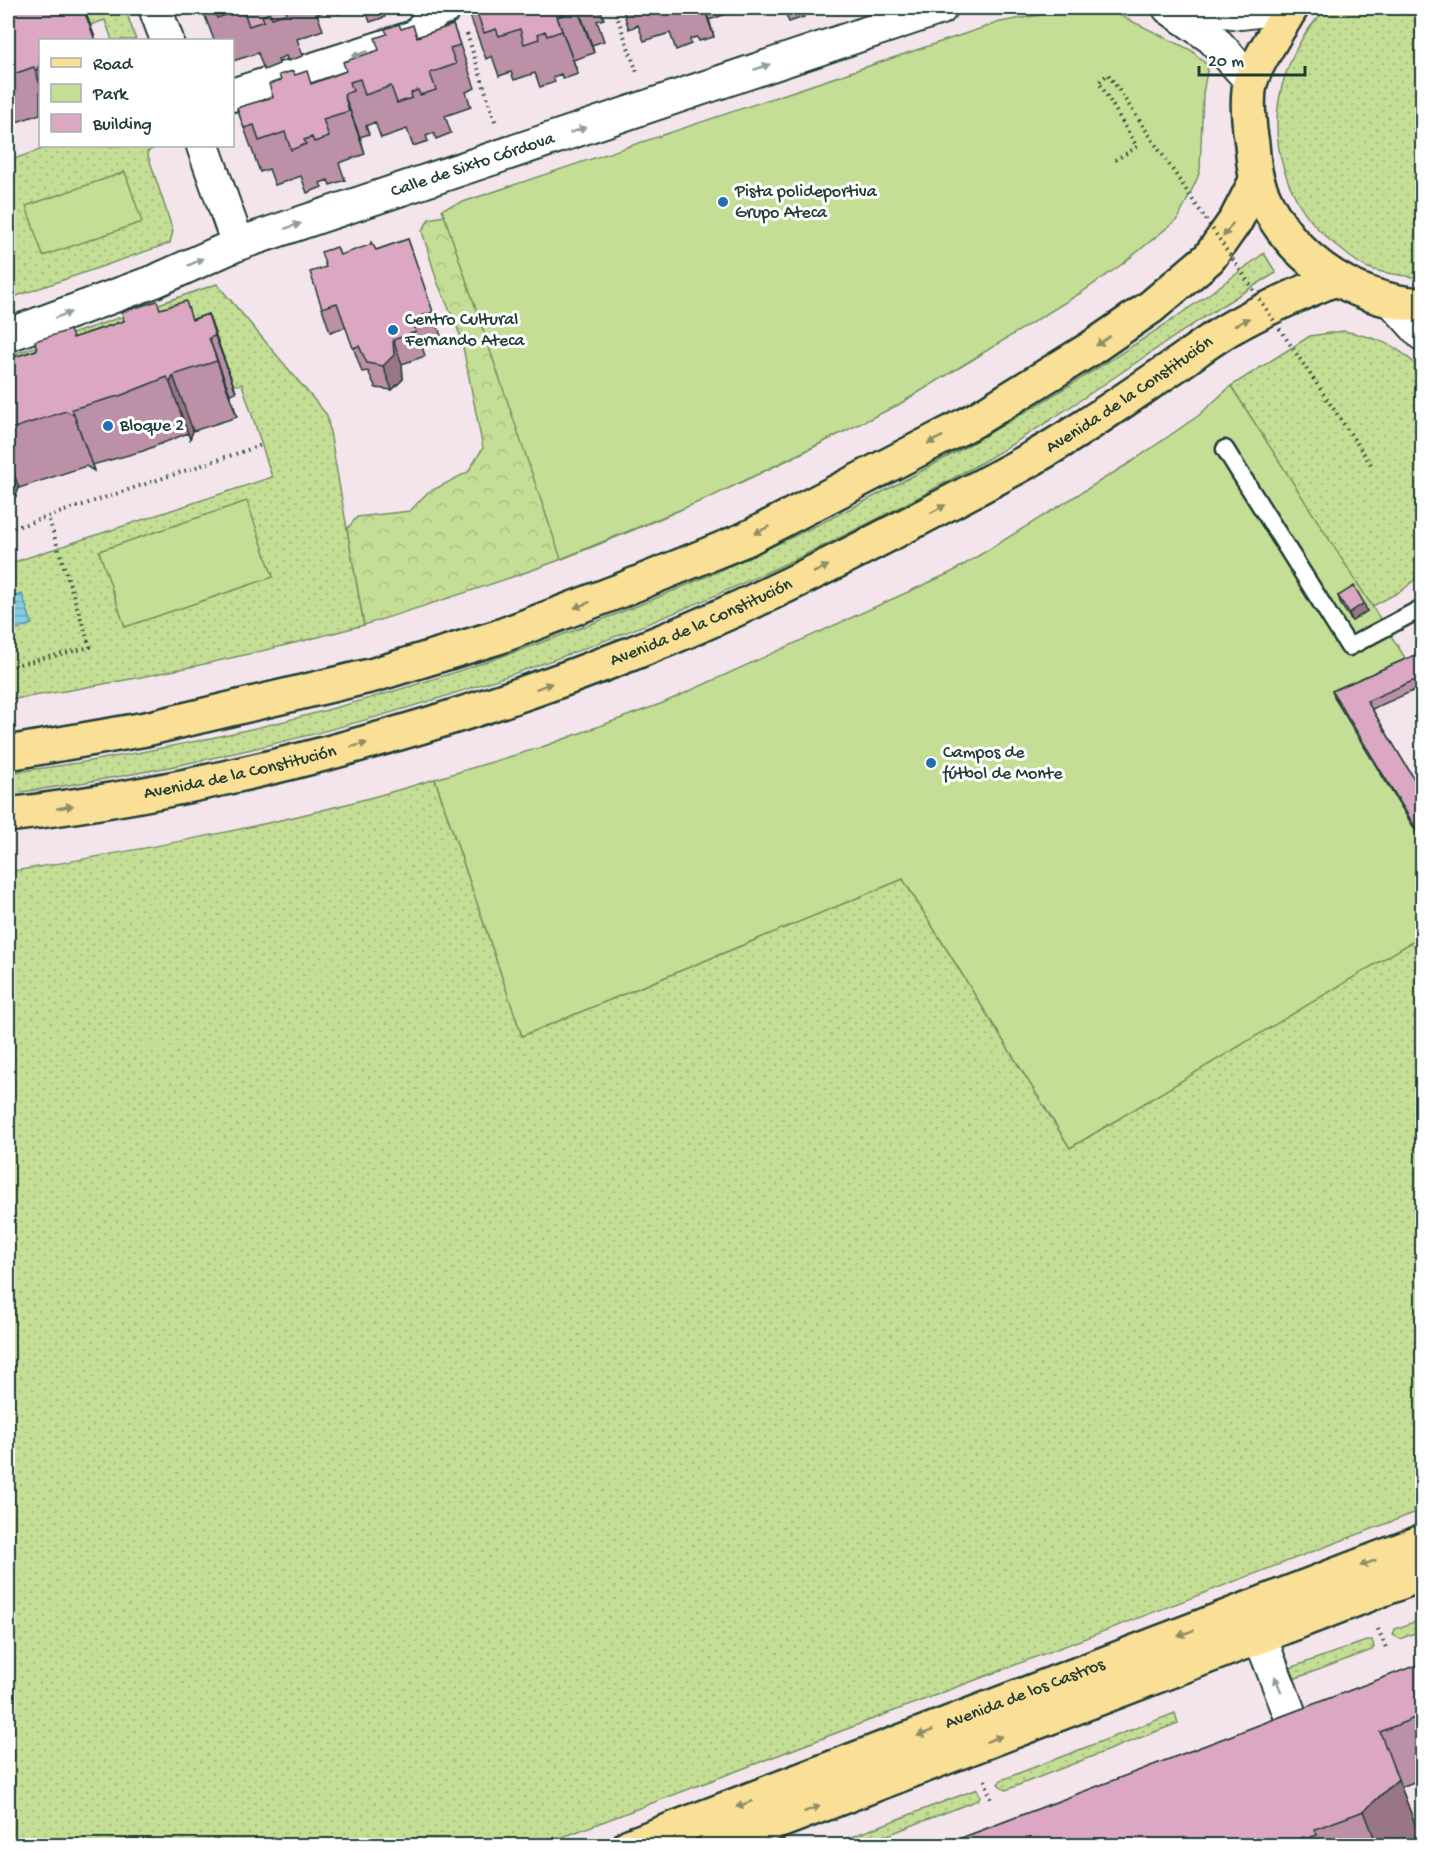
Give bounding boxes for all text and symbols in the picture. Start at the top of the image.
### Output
legend [39,39,234,147]
scale bar [1199,39,1306,77]
one-way arrow [351,50,369,59]
text: 20 m [1208,52,1244,73]
text: Road [93,55,134,76]
one-way arrow [753,62,771,72]
text: Park [92,85,129,106]
text: Building [92,115,152,136]
one-way arrow [569,125,587,134]
street label: Calle de Sixto Córdova [388,128,558,202]
place label: Pista polideportiva Grupo Ateca [734,182,878,224]
marker: Pista polideportiva Grupo Ateca [716,195,730,209]
one-way arrow [284,220,302,230]
one-way arrow [1222,222,1234,238]
one-way arrow [188,258,205,267]
one-way arrow [54,310,72,320]
place label: Centro Cultural Fernando Ateca [404,310,526,352]
one-way arrow [1233,317,1250,327]
marker: Centro Cultural Fernando Ateca [386,323,400,337]
street label: Avenida de la Constitución [1042,331,1218,458]
one-way arrow [1095,335,1111,347]
place label: Bloque 2 [119,416,184,437]
marker: Bloque 2 [101,419,115,433]
one-way arrow [927,436,944,445]
one-way arrow [930,504,947,514]
one-way arrow [754,526,771,535]
one-way arrow [812,564,829,573]
street label: Avenida de la Constitución [607,574,796,671]
one-way arrow [573,600,591,610]
one-way arrow [536,680,554,690]
one-way arrow [350,739,368,749]
street label: Avenida de la Constitución [142,741,339,805]
place label: Campos de fútbol de Monte [942,743,1063,785]
marker: Campos de fútbol de Monte [924,756,938,770]
one-way arrow [56,803,75,812]
one-way arrow [1359,1558,1377,1568]
one-way arrow [1177,1629,1195,1638]
street label: Avenida de los Castros [942,1654,1109,1734]
one-way arrow [1272,1674,1282,1692]
one-way arrow [916,1728,934,1738]
one-way arrow [985,1734,1003,1743]
one-way arrow [734,1799,752,1809]
one-way arrow [803,1803,821,1813]

